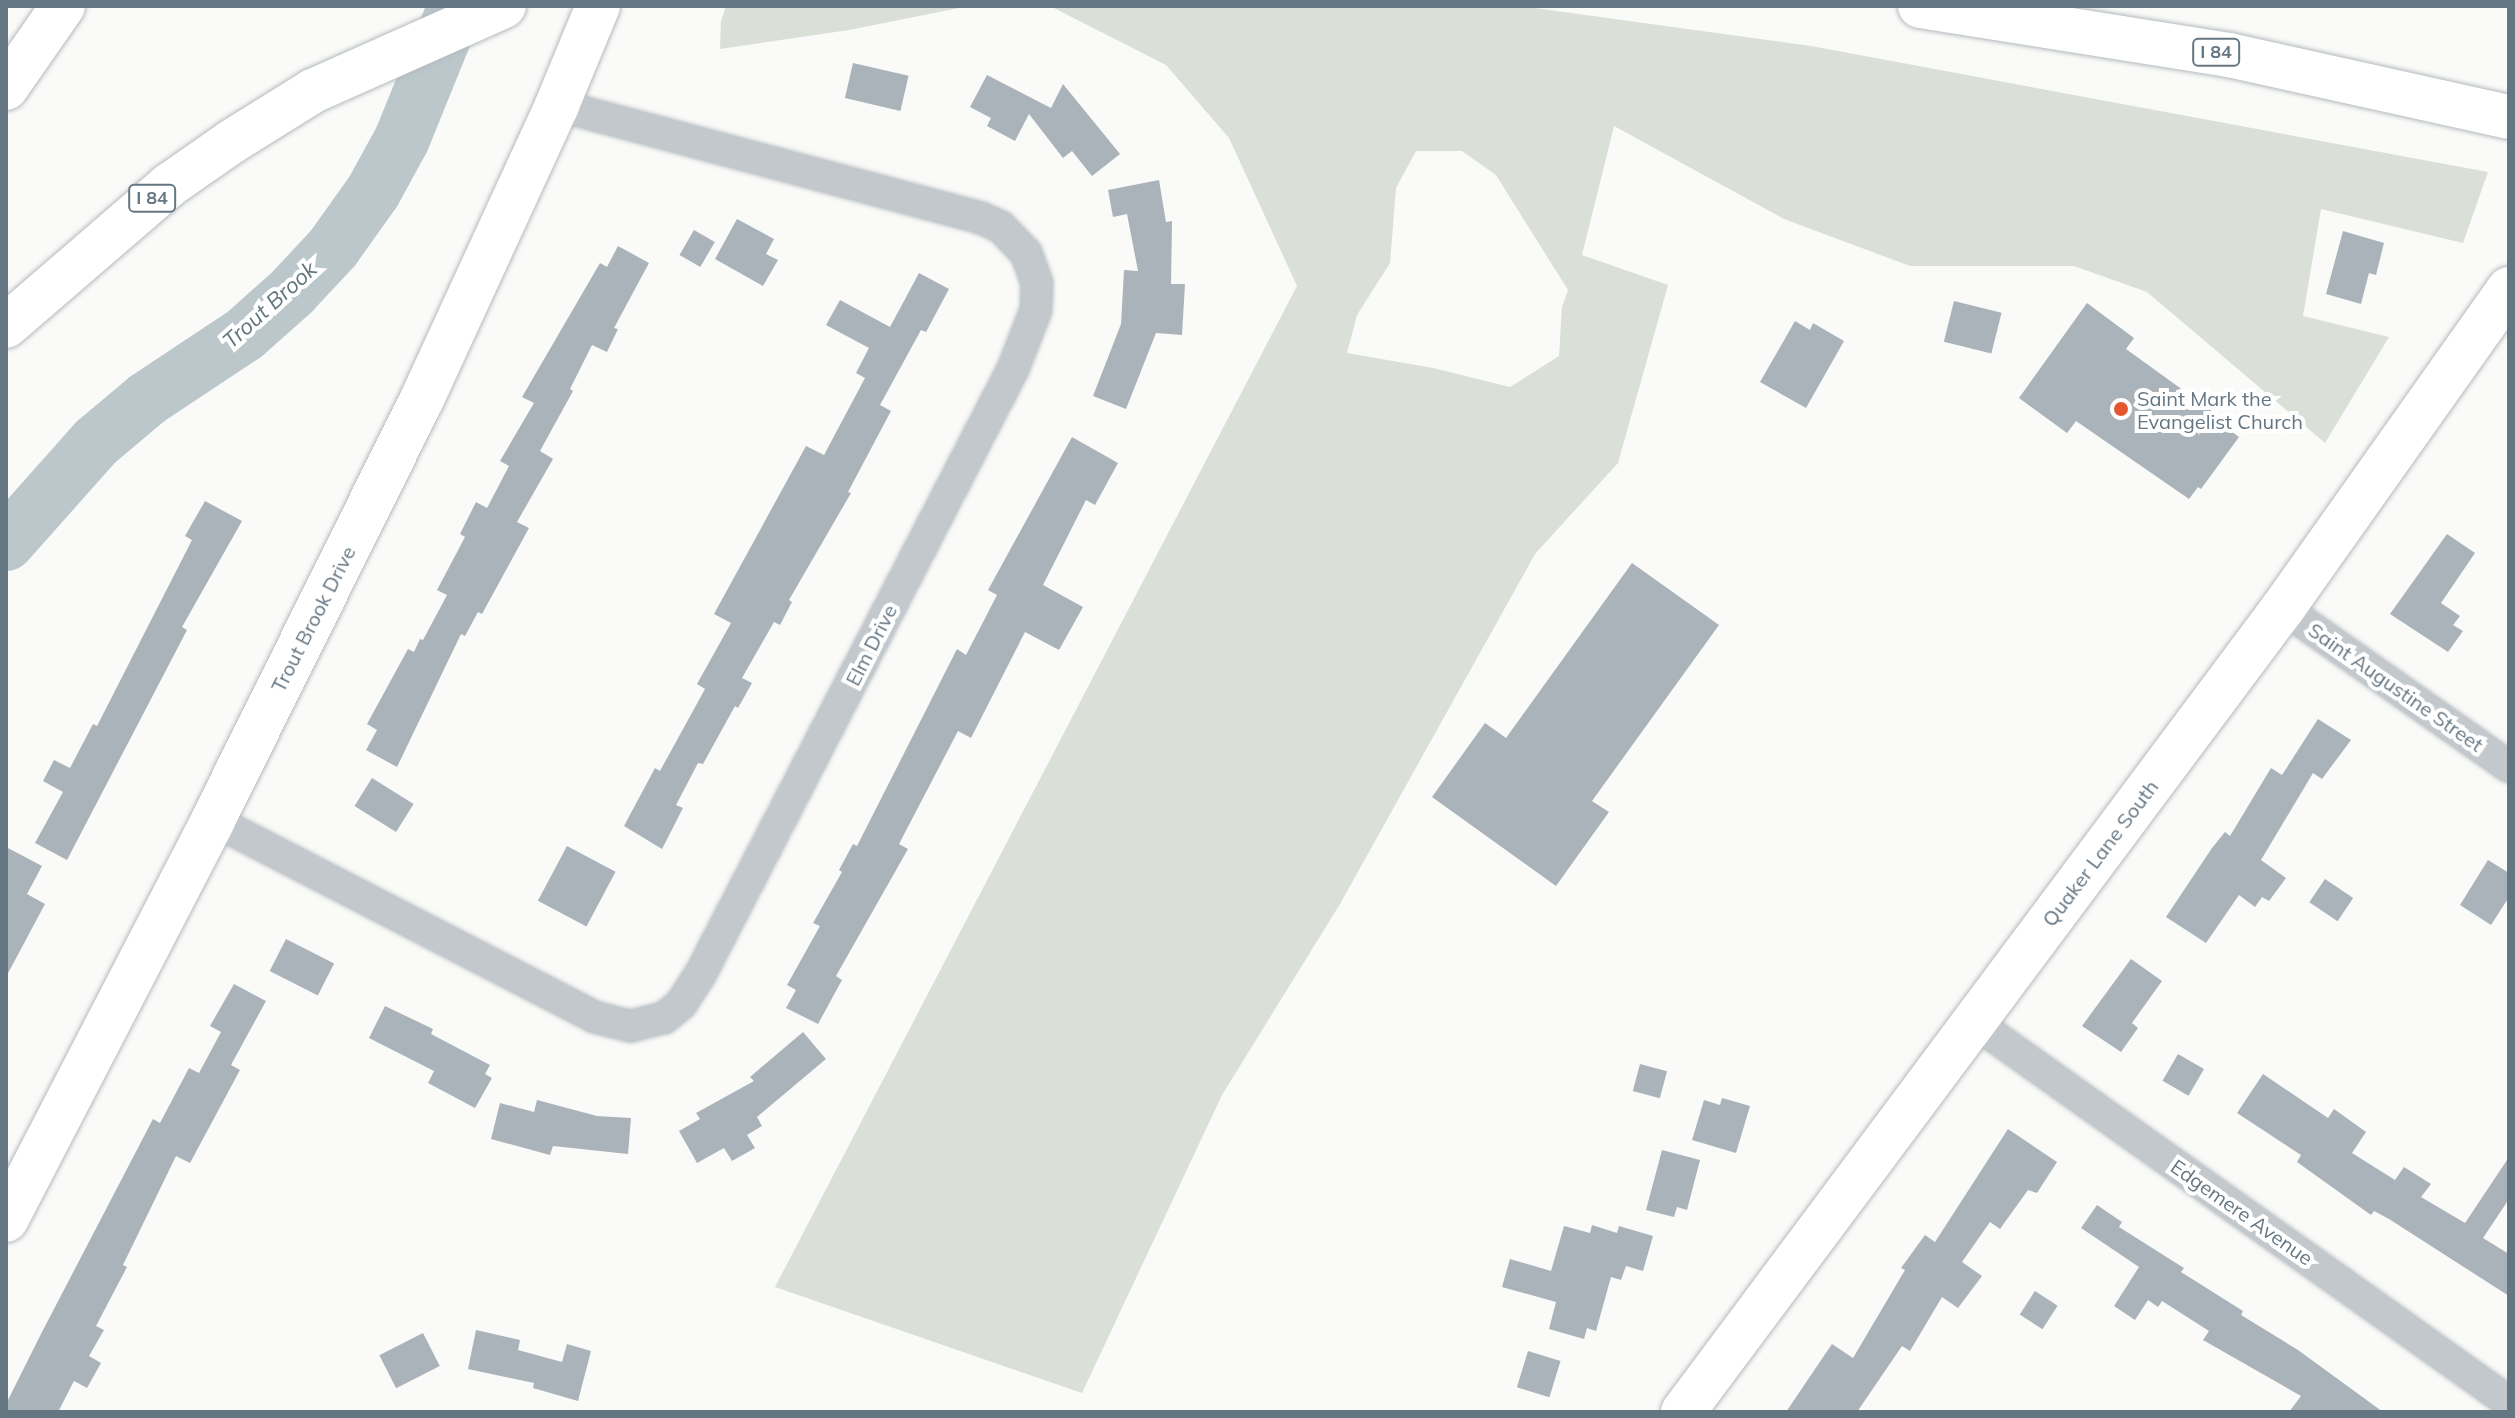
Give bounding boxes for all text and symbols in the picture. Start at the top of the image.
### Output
road number: I 84 [2192,38,2240,66]
road number: I 84 [128,184,176,212]
water label: Trout Brook [218,256,322,354]
place label: Saint Mark the Evangelist Church [2137,386,2303,433]
marker: Saint Mark the Evangelist Church [2112,400,2130,418]
street label: Trout Brook Drive [266,542,360,696]
street label: Elm Drive [840,601,902,689]
street label: Saint Augustine Street [2304,618,2488,756]
street label: Quaker Lane South [2037,775,2163,931]
street label: Edgemere Avenue [2166,1154,2318,1270]

